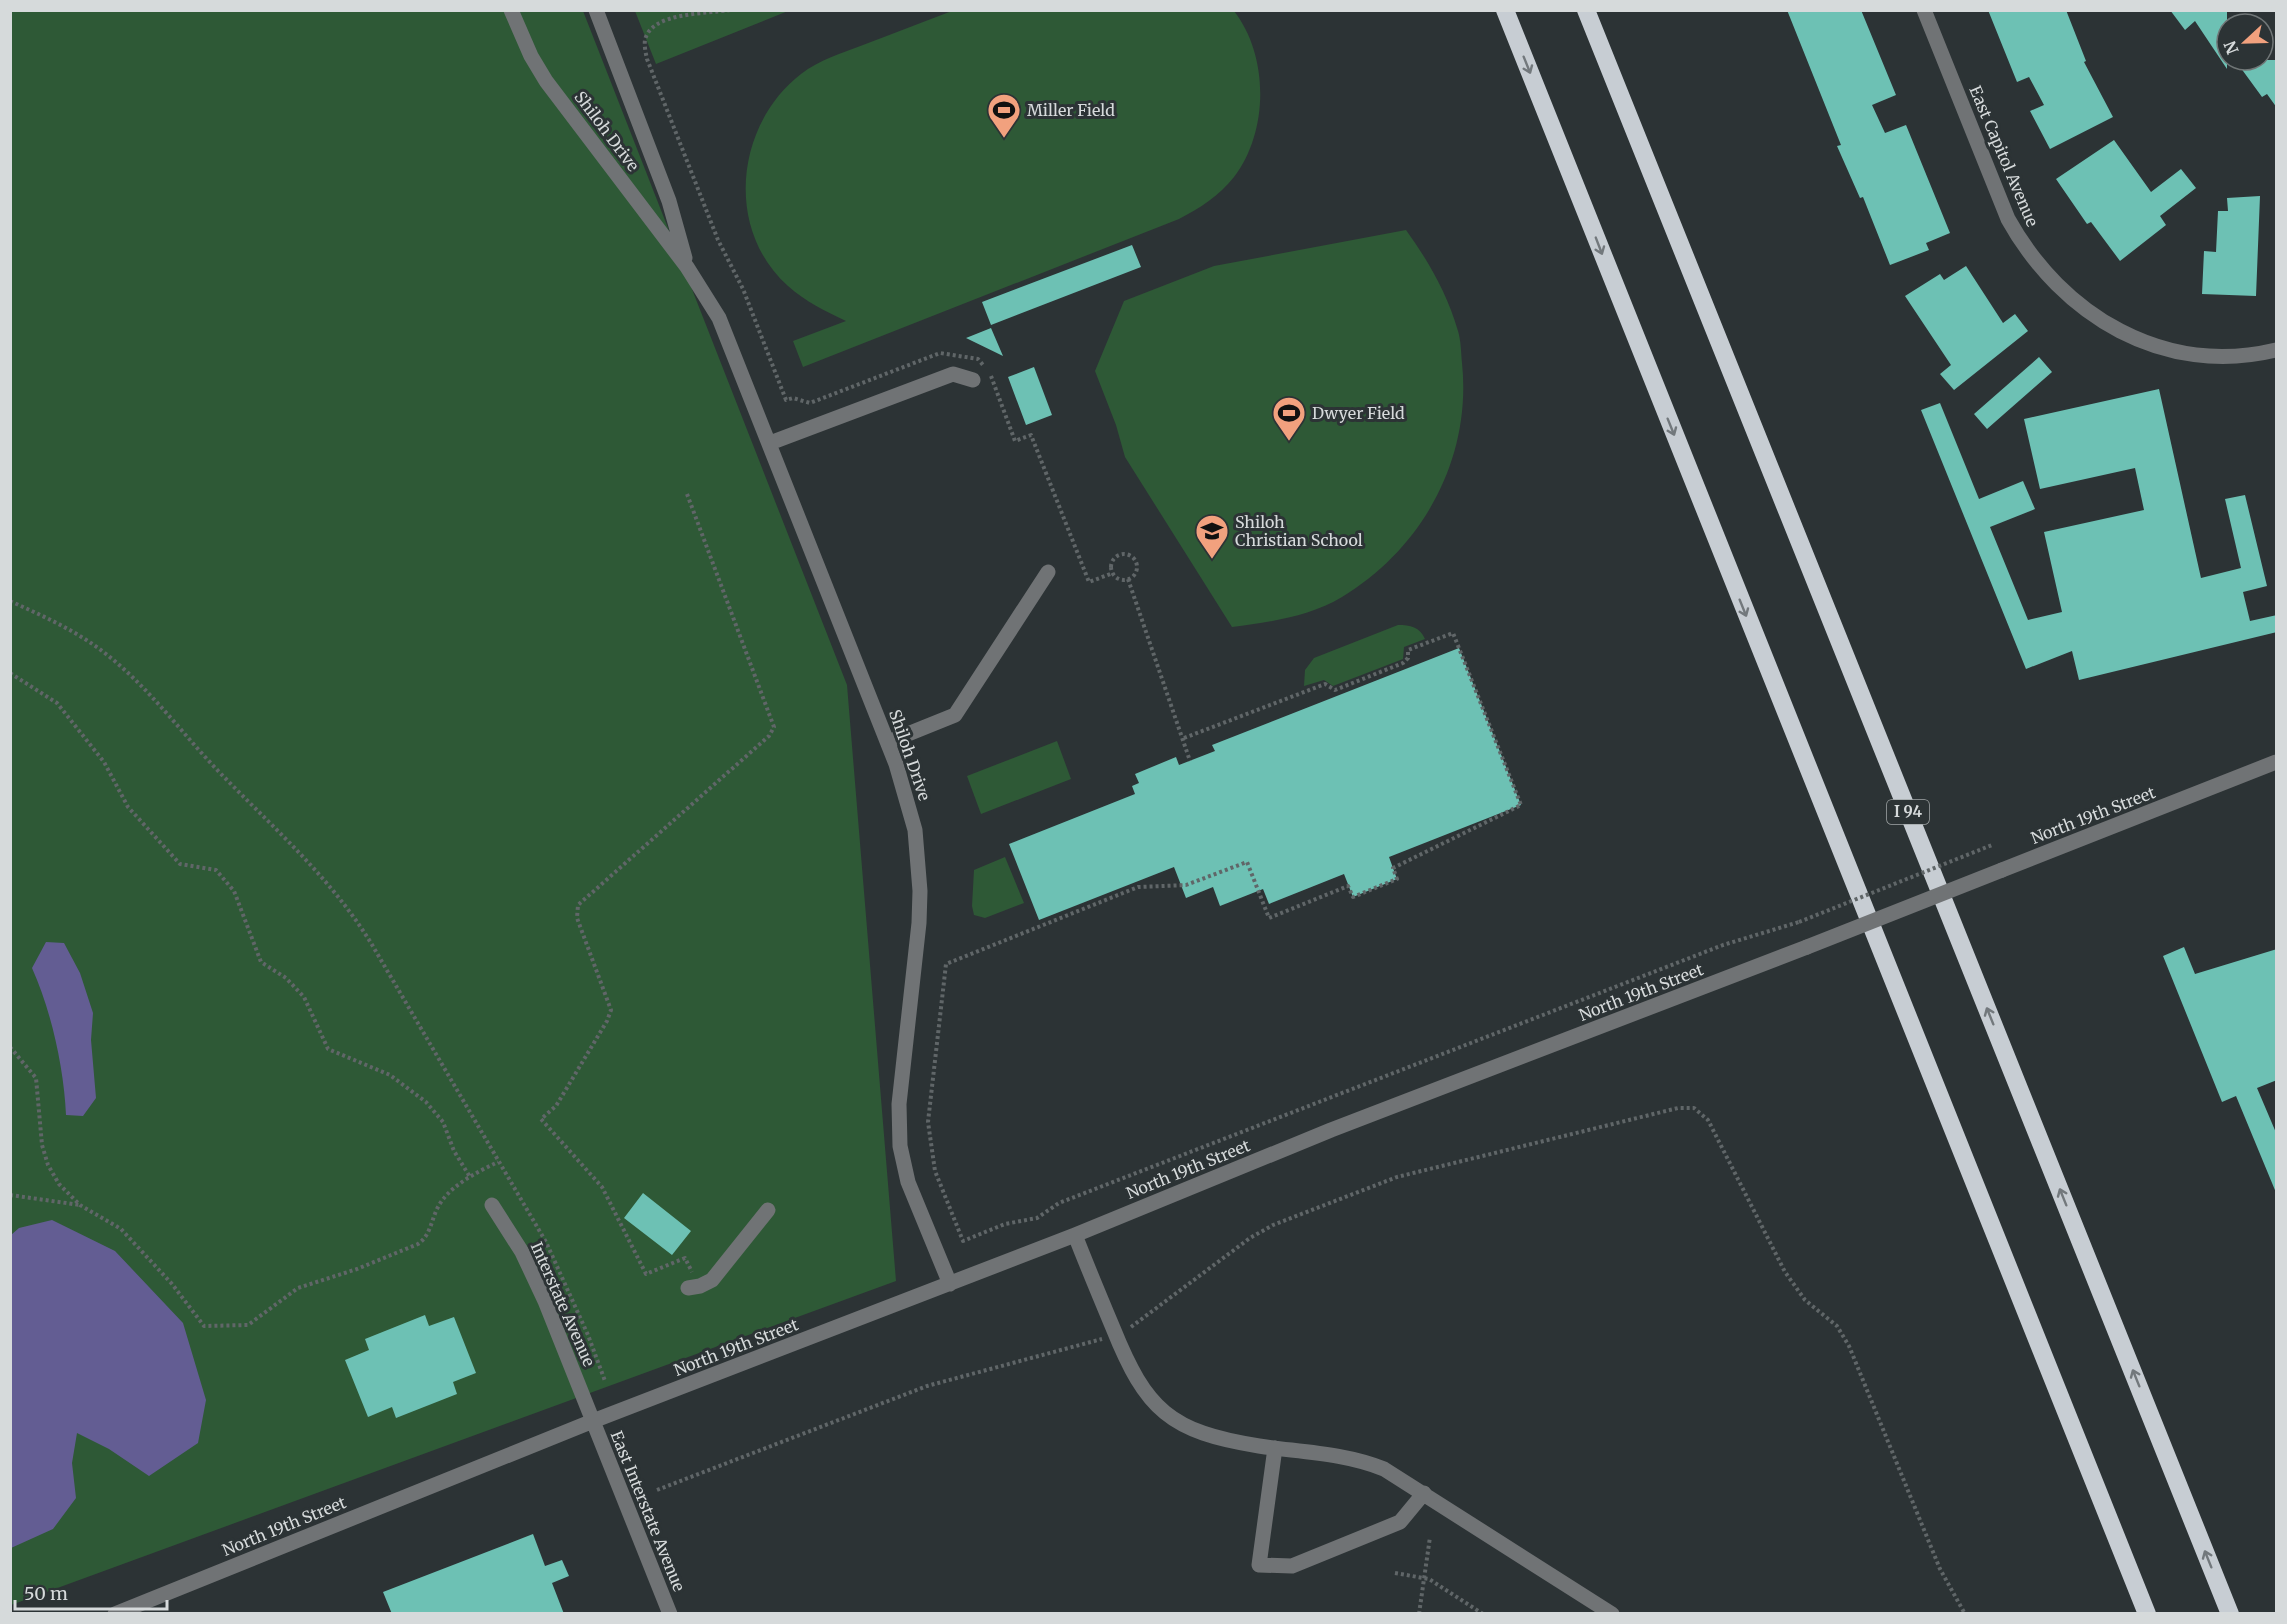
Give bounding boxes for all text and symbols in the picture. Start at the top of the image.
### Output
north arrow [2215,12,2275,72]
text: N [2219,38,2243,57]
one-way arrow [1522,55,1533,74]
street label: East Capitol Avenue [1965,83,2043,229]
street label: Shiloh Drive [570,87,644,175]
sports icon: Miller Field [986,92,1022,139]
place label: Miller Field [1027,100,1115,120]
one-way arrow [1594,236,1605,255]
sports icon: Dwyer Field [1271,395,1307,442]
place label: Dwyer Field [1312,403,1405,423]
one-way arrow [1666,418,1677,436]
place label: Shiloh Christian School [1235,512,1363,550]
school or university icon: Shiloh Christian School [1194,513,1230,560]
one-way arrow [1738,598,1749,617]
street label: Shiloh Drive [885,707,935,803]
street label: North 19th Street [2028,782,2159,848]
road number: I 94 [1887,800,1929,824]
street label: North 19th Street [1576,959,1707,1025]
one-way arrow [1984,1008,1995,1026]
street label: North 19th Street [1123,1135,1253,1203]
one-way arrow [2057,1189,2068,1207]
street label: Interstate Avenue [527,1239,599,1369]
street label: North 19th Street [671,1314,802,1380]
one-way arrow [2130,1370,2141,1388]
street label: East Interstate Avenue [607,1428,689,1594]
street label: North 19th Street [219,1492,349,1560]
one-way arrow [2202,1550,2213,1569]
scale bar [15,1573,166,1611]
text: 50 m [24,1582,68,1605]

